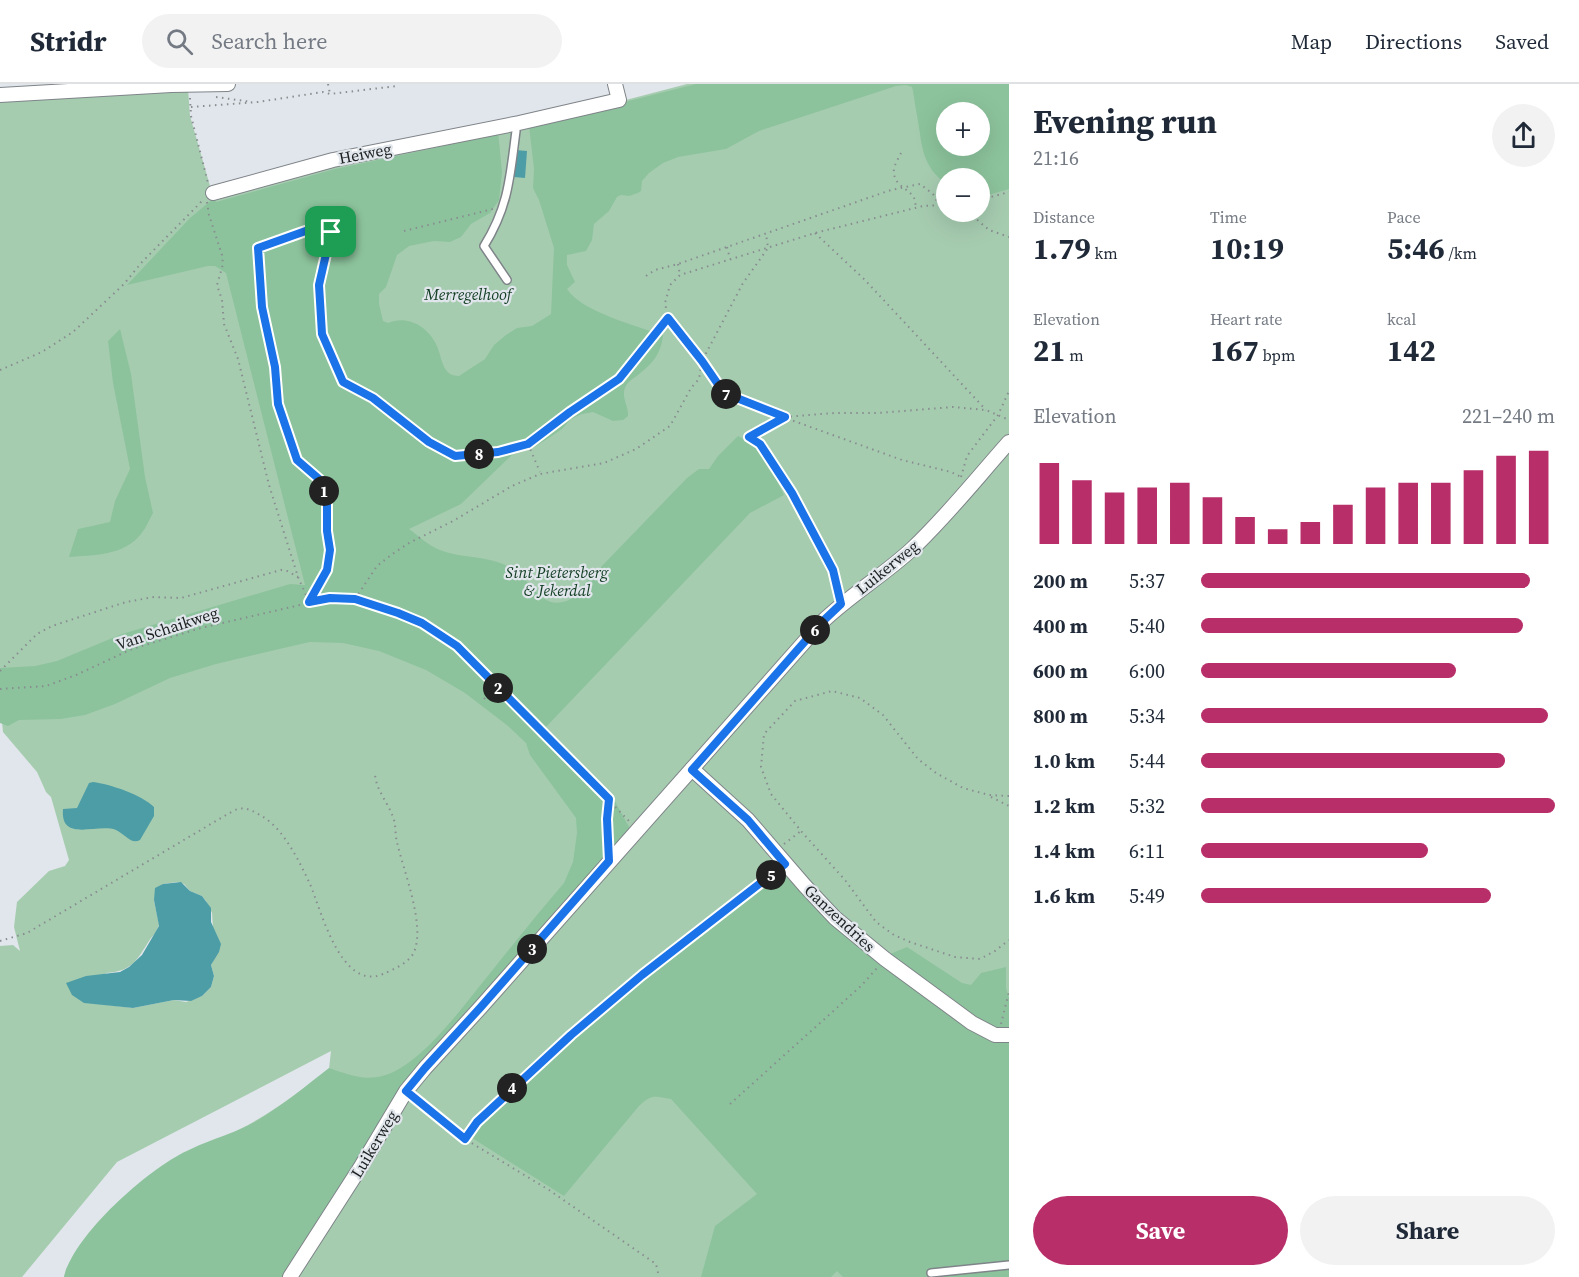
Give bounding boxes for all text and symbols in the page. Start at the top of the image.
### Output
search box [142,14,562,68]
text: Stridr [30,22,106,60]
icon: search [163,25,196,58]
text: Search here [211,26,327,56]
text: Map [1291,27,1332,56]
text: Directions [1365,27,1462,56]
text: Saved [1495,27,1549,56]
text: Evening run [1033,99,1217,144]
map controls [936,102,990,222]
button: + [936,102,990,156]
button: share [1492,104,1555,167]
street label: Heiweg [337,137,393,169]
text: 21:16 [1033,144,1079,172]
button: − [936,168,990,222]
pin [305,206,356,257]
text: Distance [1033,206,1095,228]
text: Time [1210,206,1247,228]
text: Pace [1387,206,1421,228]
icon: arrive [314,215,347,248]
text: 1.79 [1033,228,1091,269]
text: 10:19 [1210,228,1284,269]
text: 5:46 [1387,228,1445,269]
text: km [1091,242,1118,264]
text: /km [1445,242,1477,264]
park label: Merregelhoof [423,283,515,305]
text: Elevation [1033,308,1100,330]
text: Heart rate [1210,308,1282,330]
text: kcal [1387,308,1416,330]
text: 21 [1033,330,1066,371]
text: 167 [1210,330,1259,371]
text: 142 [1387,330,1436,371]
text: m [1066,344,1084,366]
text: bpm [1259,344,1295,366]
pin: 7 [711,379,741,409]
text: 7 [722,383,730,405]
text: Elevation [1033,402,1117,430]
text: 221–240 m [1462,402,1555,430]
pin: 8 [464,439,494,469]
text: 8 [475,443,483,465]
pin: 1 [309,476,339,506]
text: 1 [320,480,328,502]
street label: Luikerweg [851,535,923,599]
park label: Sint Pietersberg & Jekerdal [506,561,610,601]
text: 200 m [1033,567,1088,595]
text: 5:37 [1129,567,1165,595]
street label: Van Schaikweg [113,601,221,655]
text: 400 m [1033,612,1088,640]
text: 5:40 [1129,612,1165,640]
pin: 6 [800,615,830,645]
text: 6 [811,619,819,641]
text: 600 m [1033,657,1088,685]
text: 6:00 [1129,657,1165,685]
pin: 2 [483,673,513,703]
text: 2 [494,677,502,699]
text: 800 m [1033,702,1088,730]
text: 5:34 [1129,702,1165,730]
text: 1.0 km [1033,747,1095,775]
text: 5:44 [1129,747,1165,775]
text: 1.2 km [1033,792,1095,820]
text: 5:32 [1129,792,1165,820]
text: 1.4 km [1033,837,1095,865]
text: 6:11 [1129,837,1165,865]
pin: 5 [756,860,786,890]
text: 5 [767,864,775,886]
street label: Ganzendries [800,879,880,957]
text: 1.6 km [1033,882,1095,910]
text: 5:49 [1129,882,1165,910]
pin: 3 [517,934,547,964]
text: 3 [528,938,536,960]
pin: 4 [497,1073,527,1103]
text: 4 [508,1077,516,1099]
street label: Luikerweg [345,1106,403,1182]
button: Save [1033,1196,1288,1265]
button: Share [1300,1196,1555,1265]

